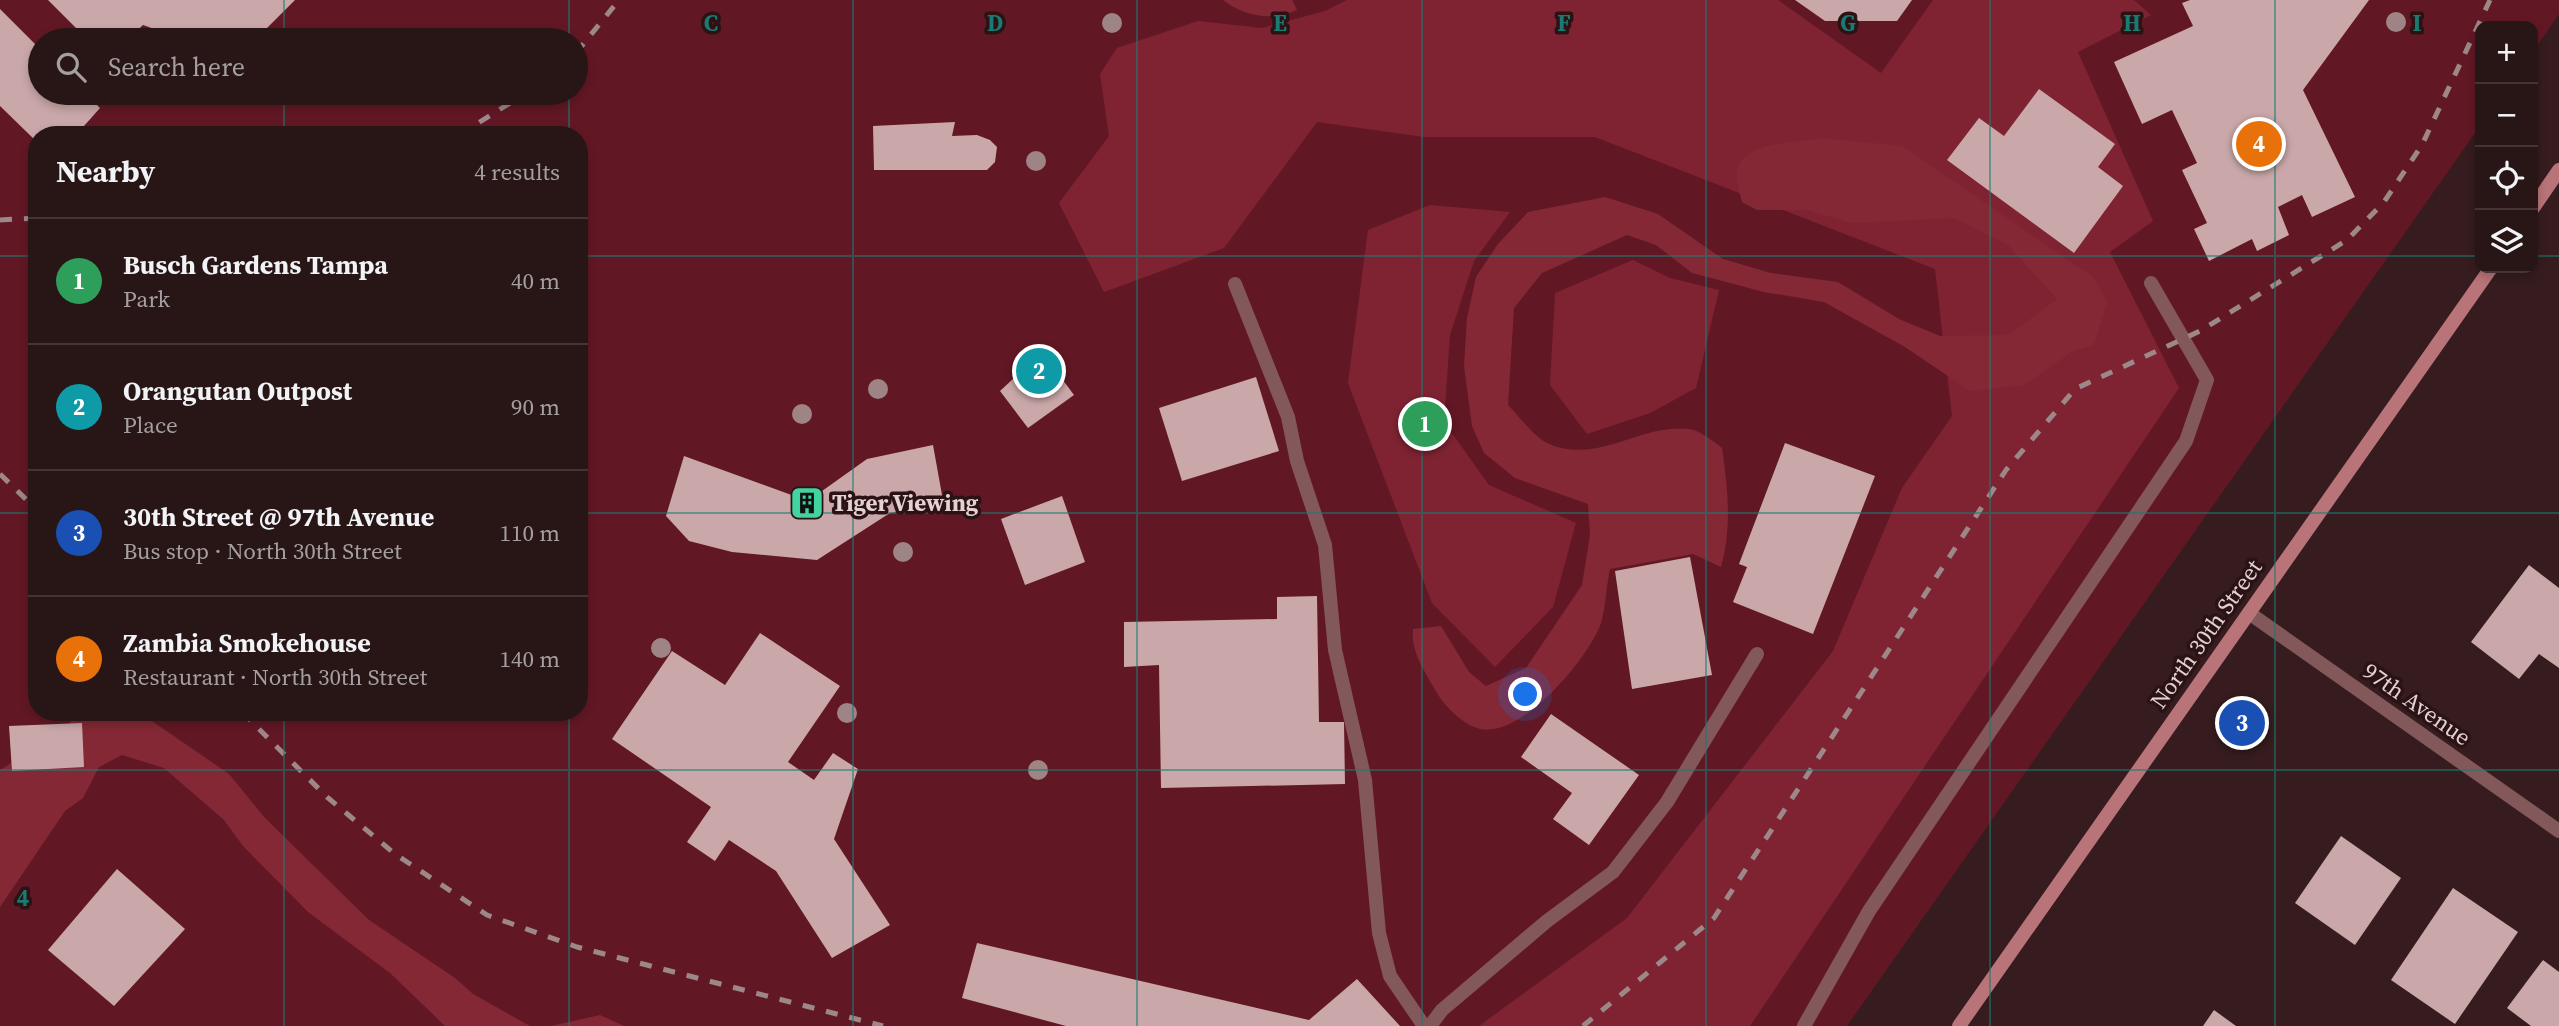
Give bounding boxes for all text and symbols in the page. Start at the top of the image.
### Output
text: C [704,7,718,39]
text: D [987,7,1003,39]
text: E [1273,7,1287,39]
text: F [1557,7,1571,39]
text: G [1840,7,1856,39]
text: H [2123,7,2141,39]
text: I [2413,7,2422,39]
map controls [2475,21,2538,273]
button: + [2475,21,2538,84]
search box [28,28,588,105]
icon: search [52,48,90,86]
text: Search here [108,49,245,85]
button: − [2475,84,2538,147]
pin: 4 [2236,118,2282,170]
button: locate [2475,147,2538,210]
text: Nearby [56,151,155,192]
text: 4 results [474,156,560,188]
button: layers [2475,210,2538,273]
text: Busch Gardens Tampa [123,247,388,283]
text: 1 [73,265,85,297]
text: 40 m [511,265,560,297]
text: Park [123,283,170,315]
pin: 2 [1016,345,1062,397]
text: Orangutan Outpost [123,373,352,409]
text: 2 [73,391,85,423]
text: 90 m [511,391,560,423]
pin: 1 [1402,398,1448,450]
text: Place [123,409,178,441]
building icon: Tiger Viewing [788,484,826,522]
place label: Tiger Viewing [832,487,979,519]
text: 30th Street @ 97th Avenue [123,499,434,535]
text: 3 [73,517,85,549]
text: 110 m [499,517,560,549]
text: Bus stop · North 30th Street [123,535,402,567]
street label: North 30th Street [2143,553,2270,715]
text: Zambia Smokehouse [123,625,371,661]
text: 4 [73,643,85,675]
text: 140 m [499,643,560,675]
street label: 97th Avenue [2357,655,2477,753]
text: Restaurant · North 30th Street [123,661,427,693]
your location [1508,677,1542,711]
pin: 3 [2219,697,2265,749]
text: 4 [17,882,29,914]

